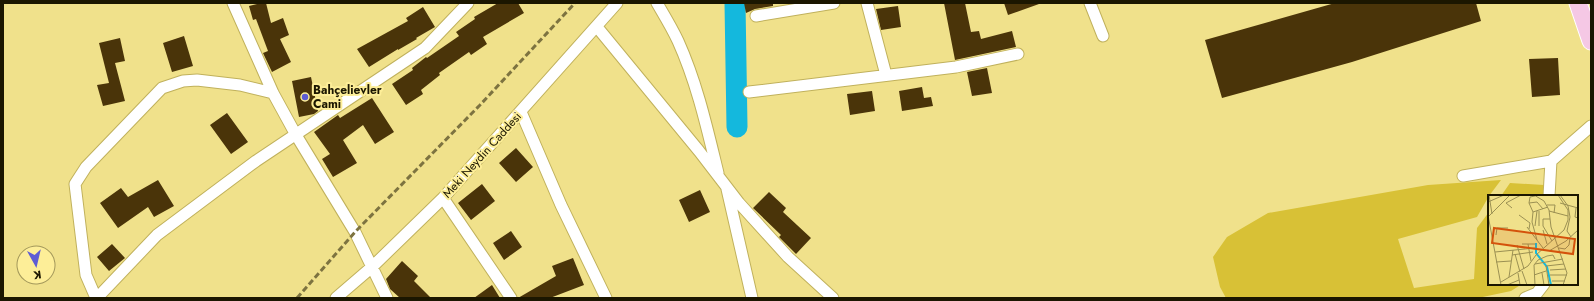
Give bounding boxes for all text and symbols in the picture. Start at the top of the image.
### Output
place label: Bahçelievler Cami [313,81,382,113]
marker: Bahçelievler Cami [300,92,310,102]
street label: Meki Neydin Caddesi [438,108,526,202]
inset map [1488,195,1578,285]
north arrow [16,245,56,285]
text: K [32,266,42,283]

